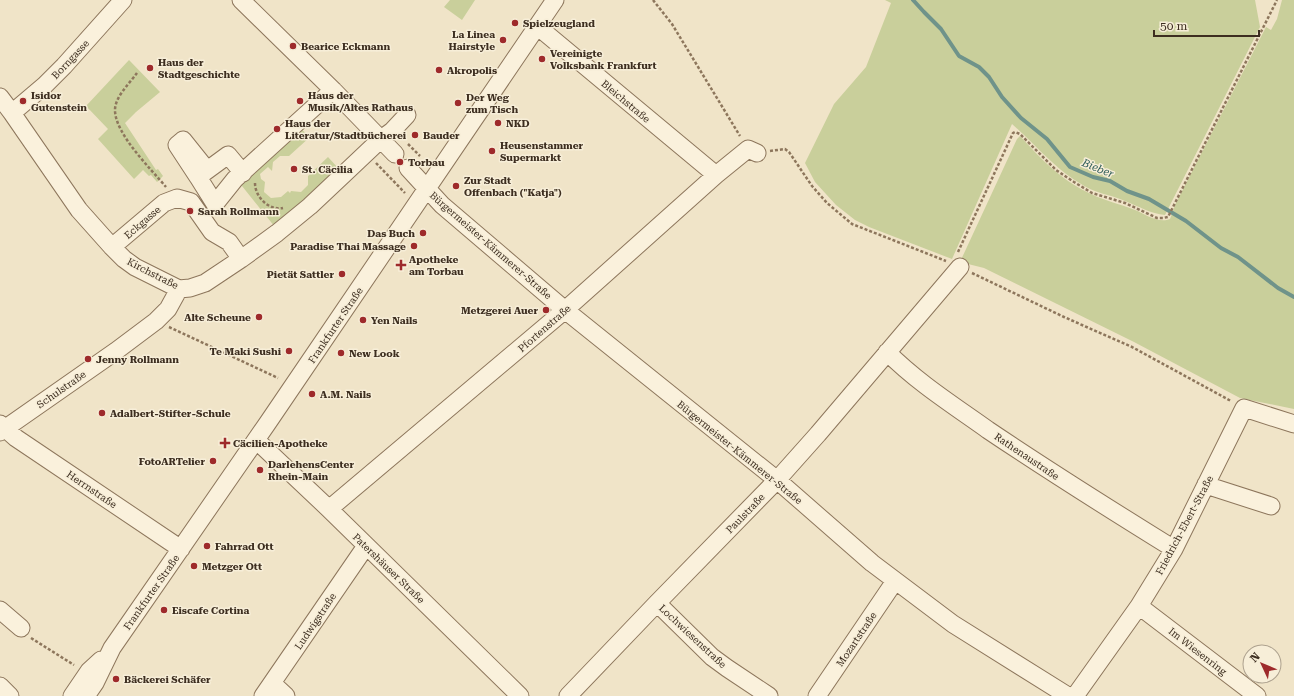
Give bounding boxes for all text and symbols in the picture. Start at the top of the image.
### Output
scale bar [1154,12,1259,38]
marker: Spielzeugland [510,18,520,28]
place label: Spielzeugland [523,18,595,29]
text: 50 m [1160,19,1187,33]
place label: La Linea Hairstyle [448,29,495,52]
marker: La Linea Hairstyle [498,35,508,45]
street label: Borngasse [50,37,92,81]
marker: Bearice Eckmann [288,41,298,51]
place label: Bearice Eckmann [301,41,390,52]
place label: Vereinigte Volksbank Frankfurt [550,48,657,71]
marker: Vereinigte Volksbank Frankfurt [537,54,547,64]
place label: Haus der Stadtgeschichte [158,57,240,80]
marker: Haus der Stadtgeschichte [145,63,155,73]
marker: Akropolis [434,65,444,75]
place label: Akropolis [447,65,497,76]
street label: Bleichstraße [599,78,653,125]
place label: Isidor Gutenstein [31,90,87,113]
place label: Haus der Musik/Altes Rathaus [308,90,413,113]
place label: Der Weg zum Tisch [466,92,518,115]
marker: Isidor Gutenstein [18,96,28,106]
marker: Haus der Musik/Altes Rathaus [295,96,305,106]
marker: Der Weg zum Tisch [453,98,463,108]
place label: Haus der Literatur/Stadtbücherei [285,118,407,141]
marker: NKD [493,118,503,128]
place label: NKD [506,118,530,129]
marker: Haus der Literatur/Stadtbücherei [272,124,282,134]
marker: Bauder [410,130,420,140]
place label: Bauder [423,130,460,141]
place label: Heusenstammer Supermarkt [500,140,584,163]
marker: Heusenstammer Supermarkt [487,146,497,156]
water label: Bieber [1079,156,1116,181]
marker: Torbau [395,157,405,167]
place label: Torbau [408,157,445,168]
marker: St. Cäcilia [289,164,299,174]
place label: St. Cäcilia [302,164,353,175]
place label: Zur Stadt Offenbach ("Katja") [464,175,562,198]
marker: Zur Stadt Offenbach ("Katja") [451,181,461,191]
street label: Bürgermeister-Kämmerer-Straße [428,190,554,302]
street label: Eckgasse [122,203,163,241]
marker: Sarah Rollmann [185,206,195,216]
place label: Sarah Rollmann [198,206,279,217]
place label: Das Buch [367,228,415,239]
marker: Das Buch [418,228,428,238]
place label: Paradise Thai Massage [290,241,406,252]
marker: Paradise Thai Massage [409,241,419,251]
place label: Apotheke am Torbau [409,254,464,277]
street label: Kirchstraße [125,256,181,291]
marker: Apotheke am Torbau [396,260,406,270]
place label: Pietät Sattler [267,269,334,280]
marker: Pietät Sattler [337,269,347,279]
street label: Frankfurter Straße [306,285,365,365]
street label: Pfortenstraße [516,302,573,354]
place label: Metzgerei Auer [461,305,538,316]
marker: Metzgerei Auer [541,305,551,315]
place label: Alte Scheune [184,312,251,323]
marker: Alte Scheune [254,312,264,322]
marker: Yen Nails [358,315,368,325]
place label: Yen Nails [371,315,418,326]
place label: Te Maki Sushi [210,346,282,357]
marker: Te Maki Sushi [284,346,294,356]
marker: New Look [336,348,346,358]
place label: New Look [349,348,400,359]
marker: Jenny Rollmann [83,354,93,364]
place label: Jenny Rollmann [96,354,179,365]
street label: Schulstraße [35,368,88,410]
marker: A.M. Nails [307,389,317,399]
place label: A.M. Nails [320,389,371,400]
street label: Bürgermeister-Kämmerer-Straße [675,399,805,507]
marker: Adalbert-Stifter-Schule [97,408,107,418]
place label: Adalbert-Stifter-Schule [110,408,231,419]
street label: Rathenaustraße [992,431,1062,482]
marker: Cäcilien-Apotheke [220,438,230,448]
place label: Cäcilien-Apotheke [233,438,328,449]
place label: FotoARTelier [139,456,205,467]
marker: FotoARTelier [208,456,218,466]
place label: DarlehensCenter Rhein-Main [268,459,354,482]
marker: DarlehensCenter Rhein-Main [255,465,265,475]
street label: Herrnstraße [65,469,119,510]
street label: Friedrich-Ebert-Straße [1154,473,1216,577]
street label: Paulstraße [724,491,767,535]
street label: Patershäuser Straße [351,531,427,606]
marker: Fahrrad Ott [202,541,212,551]
place label: Fahrrad Ott [215,541,274,552]
street label: Frankfurter Straße [121,552,182,632]
marker: Metzger Ott [189,561,199,571]
place label: Metzger Ott [202,561,262,572]
street label: Ludwigstraße [293,591,339,652]
street label: Lochwiesenstraße [657,602,729,671]
marker: Eiscafe Cortina [159,605,169,615]
place label: Eiscafe Cortina [172,605,249,616]
street label: Mozartstraße [834,610,879,669]
street label: Im Wiesenring [1167,625,1229,678]
north arrow [1242,644,1282,684]
text: N [1248,649,1263,665]
marker: Bäckerei Schäfer [111,674,121,684]
place label: Bäckerei Schäfer [124,674,211,685]

